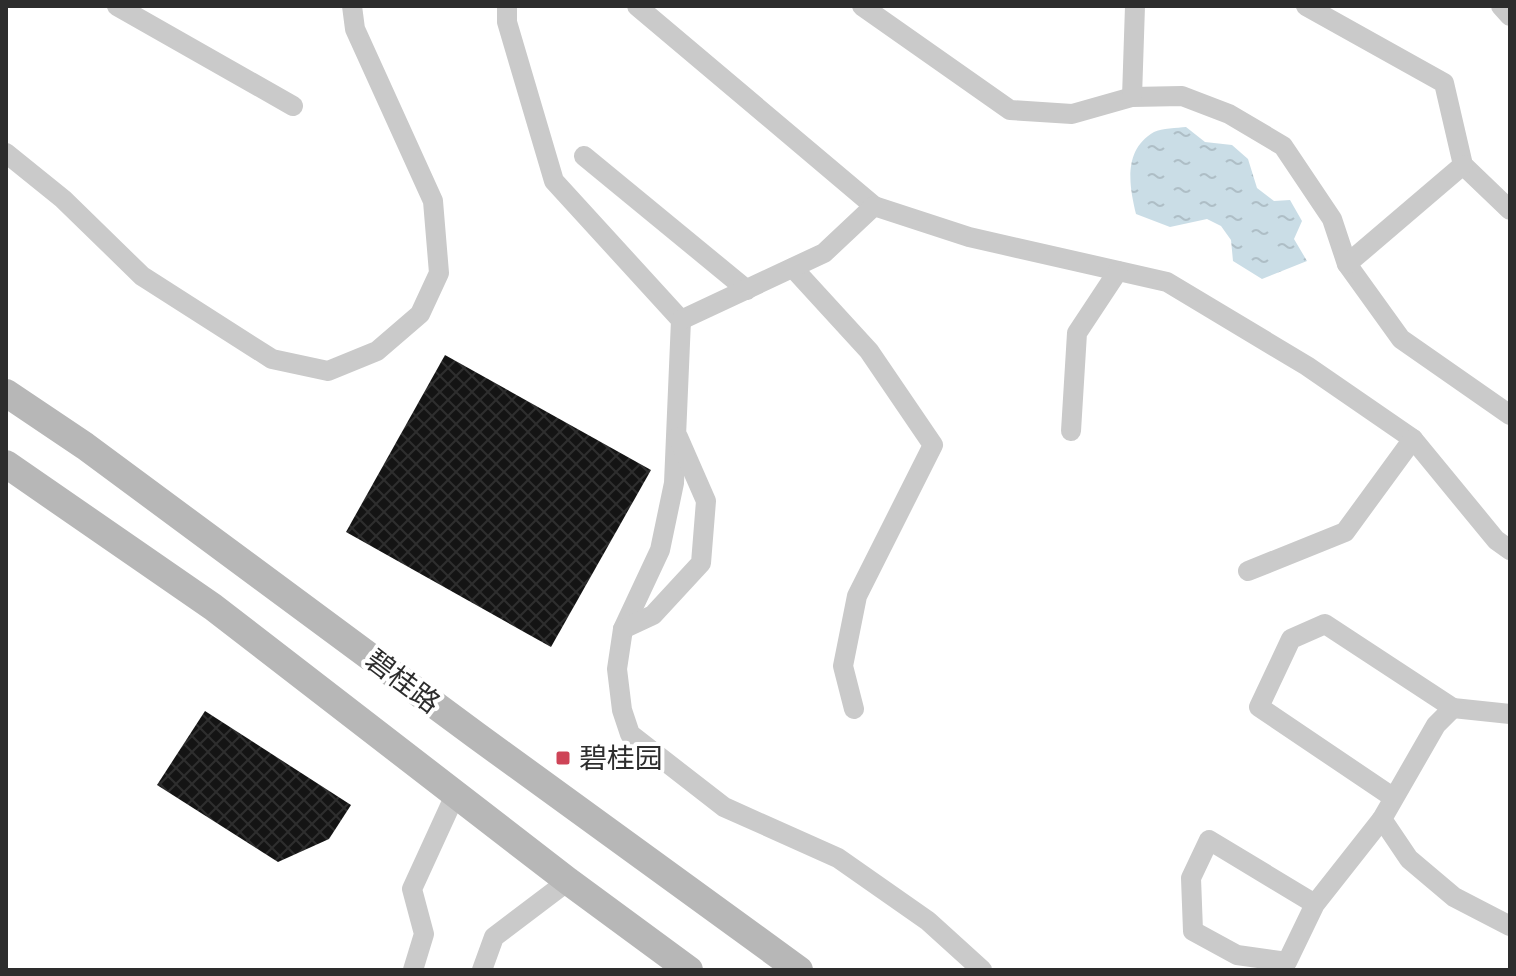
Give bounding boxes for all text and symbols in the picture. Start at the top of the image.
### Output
street label: 碧桂路 [360,643,446,719]
place label: 碧桂园 [579,742,663,774]
marker: 碧桂园 [554,749,572,767]

